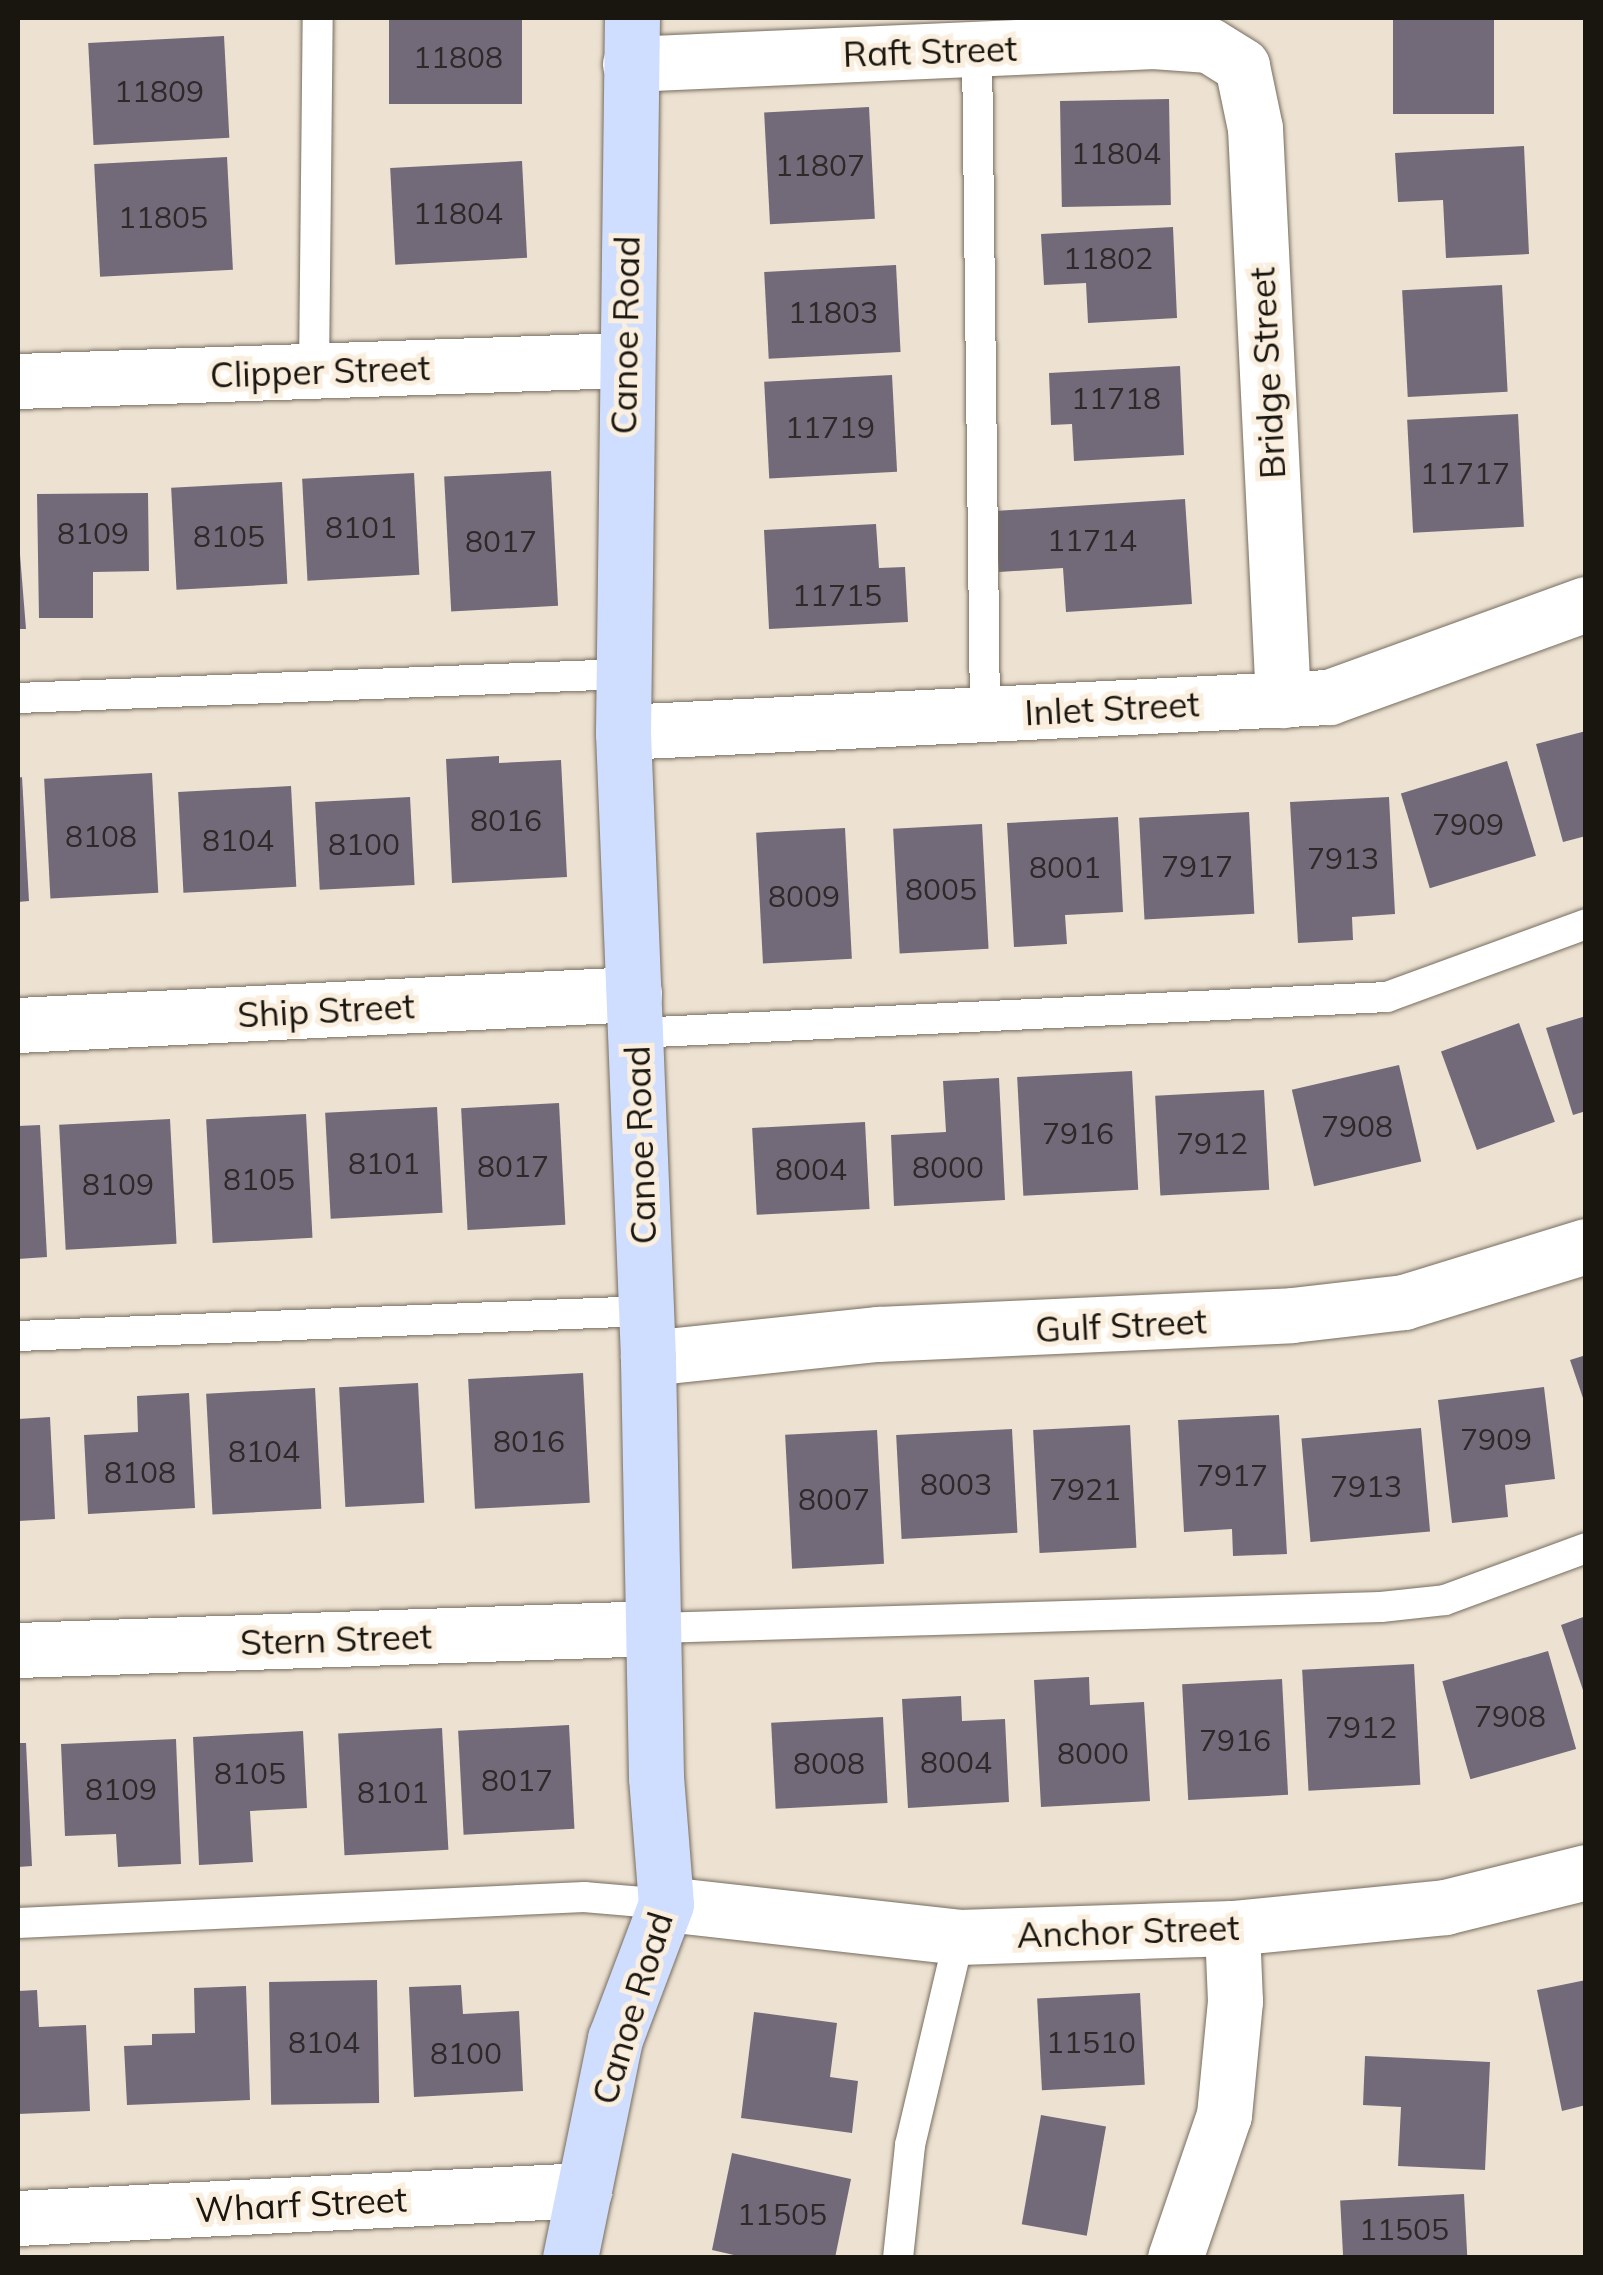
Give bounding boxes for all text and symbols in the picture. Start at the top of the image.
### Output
street label: Raft Street [842,27,1018,75]
house number: 11808 [413,39,503,75]
house number: 11809 [114,73,204,109]
house number: 11804 [1071,135,1161,171]
house number: 11807 [775,147,865,183]
house number: 11804 [413,195,503,231]
house number: 11805 [118,199,208,235]
street label: Canoe Road [602,235,648,435]
house number: 11802 [1063,240,1153,276]
street label: Bridge Street [1240,266,1294,480]
house number: 11803 [788,294,878,330]
street label: Clipper Street [209,346,431,396]
house number: 11718 [1071,380,1161,416]
house number: 11719 [785,409,875,445]
house number: 11717 [1420,455,1510,491]
house number: 8101 [325,509,397,545]
house number: 8109 [57,515,129,551]
house number: 8105 [193,518,265,554]
house number: 11714 [1047,522,1137,558]
house number: 8017 [465,523,537,559]
house number: 11715 [792,577,882,613]
street label: Inlet Street [1023,682,1201,734]
house number: 8016 [470,802,542,838]
house number: 7909 [1432,806,1504,842]
house number: 8108 [65,818,137,854]
house number: 8104 [202,822,274,858]
house number: 8100 [328,826,400,862]
house number: 7913 [1307,840,1379,876]
house number: 7917 [1161,848,1233,884]
house number: 8001 [1029,849,1101,885]
house number: 8005 [905,871,977,907]
house number: 8009 [768,878,840,914]
street label: Ship Street [236,984,416,1036]
street label: Canoe Road [616,1045,664,1245]
house number: 7908 [1321,1108,1393,1144]
house number: 7916 [1042,1115,1114,1151]
house number: 7912 [1176,1125,1248,1161]
house number: 8101 [348,1145,420,1181]
house number: 8017 [477,1148,549,1184]
house number: 8000 [912,1149,984,1185]
house number: 8004 [775,1151,847,1187]
house number: 8105 [223,1161,295,1197]
house number: 8109 [82,1166,154,1202]
street label: Gulf Street [1034,1300,1208,1350]
house number: 7909 [1460,1421,1532,1457]
house number: 8016 [493,1423,565,1459]
house number: 8104 [228,1433,300,1469]
house number: 8108 [104,1454,176,1490]
house number: 7917 [1196,1457,1268,1493]
house number: 8003 [920,1466,992,1502]
house number: 7913 [1330,1468,1402,1504]
house number: 7921 [1049,1471,1121,1507]
house number: 8007 [798,1481,870,1517]
street label: Stern Street [239,1615,433,1663]
house number: 7908 [1474,1698,1546,1734]
house number: 7912 [1325,1709,1397,1745]
house number: 7916 [1199,1722,1271,1758]
house number: 8000 [1057,1735,1129,1771]
house number: 8004 [920,1744,992,1780]
house number: 8008 [793,1745,865,1781]
house number: 8105 [214,1755,286,1791]
house number: 8017 [481,1762,553,1798]
house number: 8109 [85,1771,157,1807]
house number: 8101 [357,1774,429,1810]
street label: Anchor Street [1016,1906,1240,1956]
street label: Canoe Road [583,1907,681,2109]
house number: 8104 [288,2024,360,2060]
house number: 11510 [1046,2024,1136,2060]
house number: 8100 [430,2035,502,2071]
street label: Wharf Street [194,2177,408,2231]
house number: 11505 [737,2196,827,2232]
house number: 11505 [1359,2211,1449,2247]

